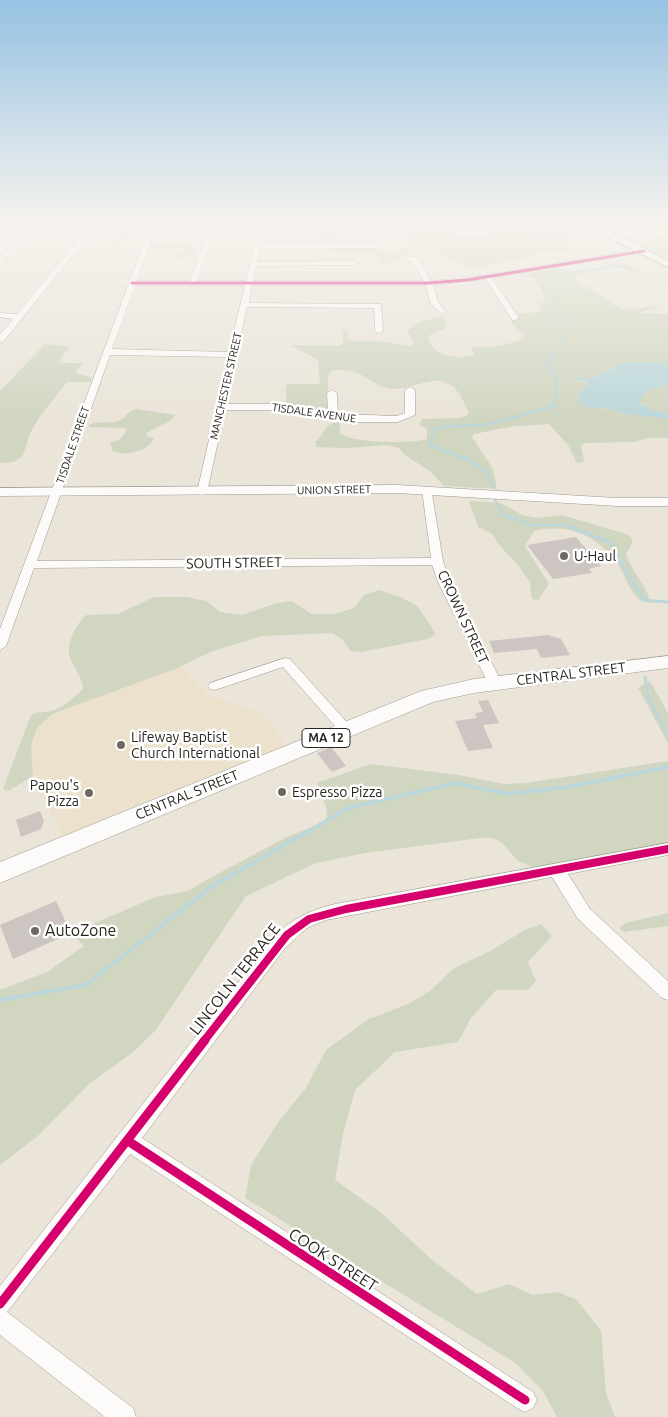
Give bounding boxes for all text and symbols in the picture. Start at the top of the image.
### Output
street label: MANCHESTER STREET [207,331,245,441]
street label: TISDALE AVENUE [271,401,357,425]
street label: TISDALE STREET [54,405,92,485]
street label: UNION STREET [297,483,371,497]
place label: U-Haul [574,548,616,564]
marker: U-Haul [558,550,570,562]
street label: SOUTH STREET [186,554,282,572]
street label: CROWN STREET [434,567,492,667]
street label: CENTRAL STREET [515,659,627,689]
road number: MA 12 [302,728,350,748]
place label: Lifeway Baptist Church International [131,729,260,762]
marker: Lifeway Baptist Church International [115,739,127,751]
street label: CENTRAL STREET [133,767,241,823]
place label: Papou's Pizza [30,777,79,810]
place label: Espresso Pizza [292,784,383,800]
marker: Espresso Pizza [276,786,288,798]
marker: Papou's Pizza [83,787,95,799]
street label: LINCOLN TERRACE [185,919,285,1039]
place label: AutoZone [45,921,116,941]
marker: AutoZone [29,925,41,937]
street label: COOK STREET [285,1224,381,1296]

